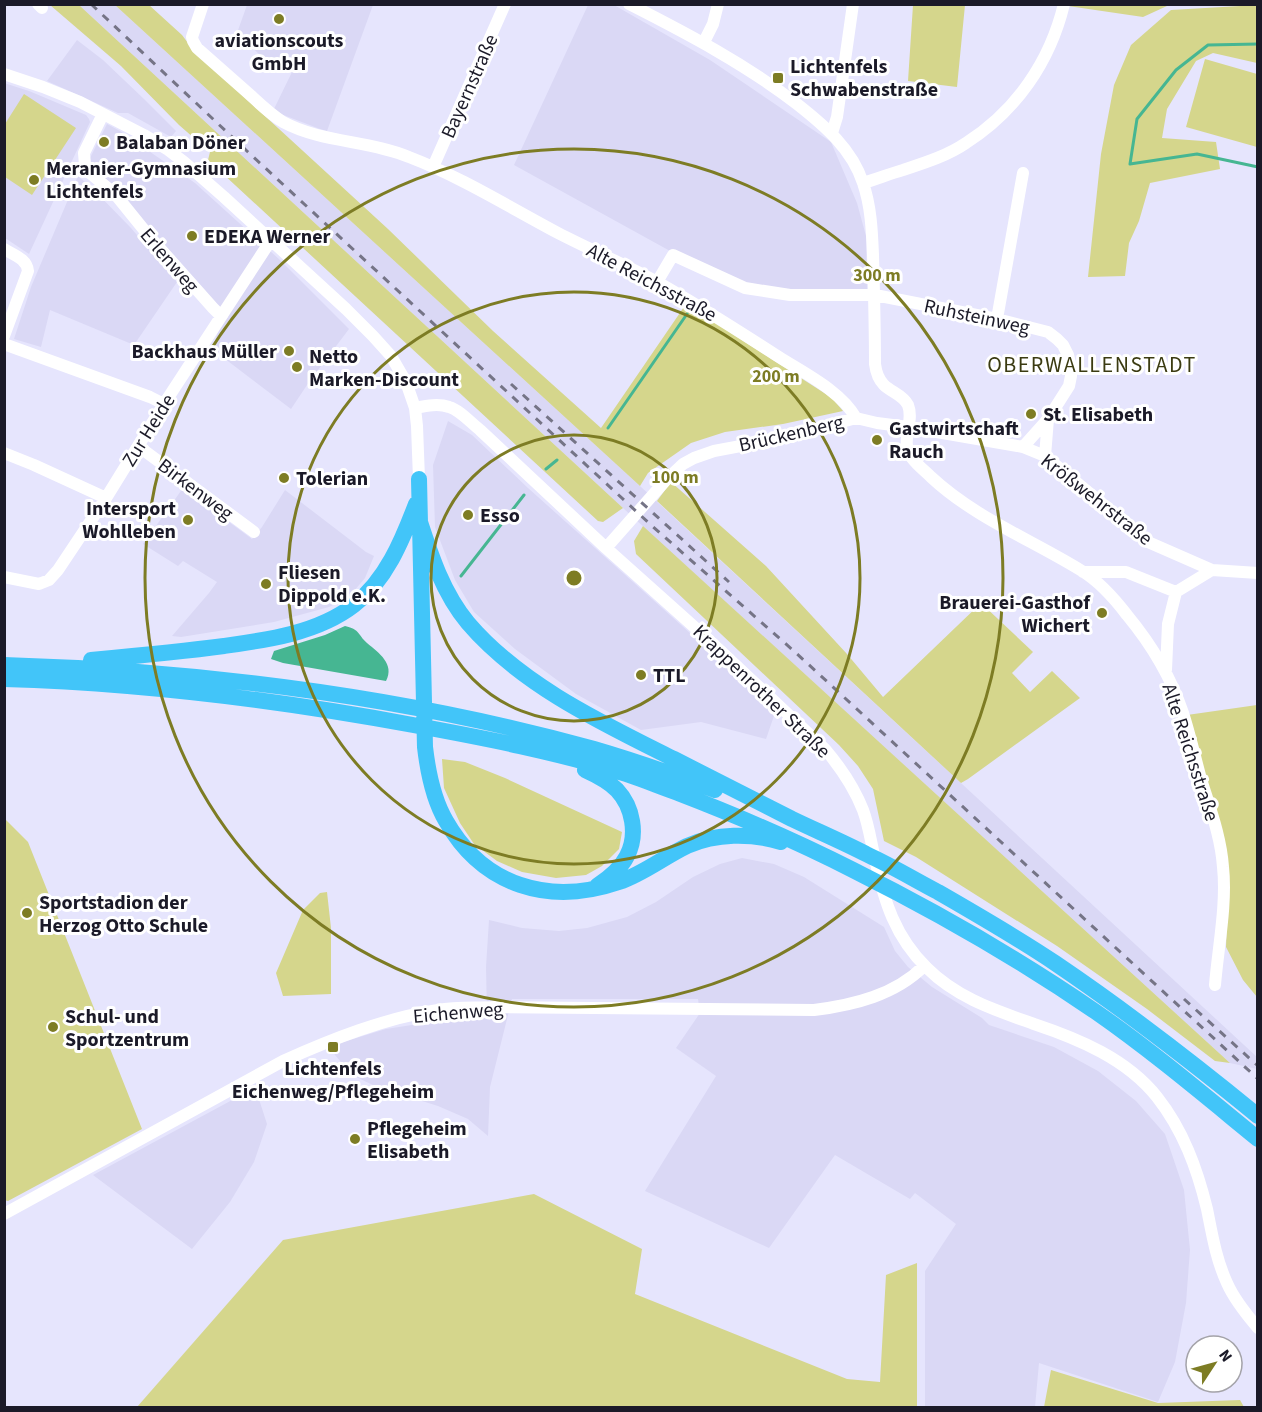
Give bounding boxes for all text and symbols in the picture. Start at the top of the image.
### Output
marker: aviationscouts GmbH [272,12,286,26]
place label: aviationscouts GmbH [215,27,344,78]
street label: Bayernstraße [434,30,505,143]
place label: Lichtenfels Schwabenstraße [790,53,938,104]
marker: Lichtenfels Schwabenstraße [771,71,785,85]
place label: Balaban Döner [116,129,246,157]
marker: Balaban Döner [97,135,111,149]
place label: Meranier-Gymnasium Lichtenfels [46,155,236,206]
marker: Meranier-Gymnasium Lichtenfels [27,173,41,187]
street label: Erlenweg [133,222,205,299]
place label: EDEKA Werner [204,223,331,251]
marker: EDEKA Werner [185,229,199,243]
street label: Alte Reichsstraße [582,237,722,329]
text: 300 m [853,263,901,288]
street label: Ruhsteinweg [921,292,1032,342]
place label: Backhaus Müller [132,338,277,366]
place label: Netto Marken-Discount [309,343,459,394]
marker: Backhaus Müller [282,344,296,358]
district label: OBERWALLENSTADT [987,349,1197,381]
marker: Netto Marken-Discount [290,360,304,374]
text: 200 m [752,364,800,389]
street label: Zur Heide [115,389,182,472]
place label: St. Elisabeth [1043,401,1153,429]
marker: St. Elisabeth [1024,407,1038,421]
street label: Brückenberg [736,408,846,460]
place label: Gastwirtschaft Rauch [889,415,1019,466]
marker: Gastwirtschaft Rauch [870,433,884,447]
street label: Krößwehrstraße [1035,447,1158,552]
street label: Birkenweg [152,452,239,527]
place label: Tolerian [296,465,368,493]
text: 100 m [651,465,699,490]
marker: Tolerian [277,471,291,485]
place label: Intersport Wohlleben [82,495,176,546]
place label: Esso [480,502,520,530]
marker: Esso [461,508,475,522]
marker: Intersport Wohlleben [181,513,195,527]
place label: Fliesen Dippold e.K. [278,559,386,610]
centre of rings [564,568,584,588]
marker: Fliesen Dippold e.K. [259,577,273,591]
place label: Brauerei-Gasthof Wichert [939,589,1091,640]
marker: Brauerei-Gasthof Wichert [1095,606,1109,620]
street label: Krappenrother Straße [686,618,837,765]
place label: TTL [653,662,686,690]
marker: TTL [634,668,648,682]
street label: Alte Reichsstraße [1155,680,1226,825]
place label: Sportstadion der Herzog Otto Schule [39,889,208,940]
marker: Sportstadion der Herzog Otto Schule [20,906,34,920]
street label: Eichenweg [412,995,504,1031]
place label: Schul- und Sportzentrum [65,1003,189,1054]
marker: Schul- und Sportzentrum [46,1020,60,1034]
marker: Lichtenfels Eichenweg/Pflegeheim [326,1040,340,1054]
place label: Lichtenfels Eichenweg/Pflegeheim [232,1055,434,1106]
place label: Pflegeheim Elisabeth [367,1115,467,1166]
marker: Pflegeheim Elisabeth [348,1132,362,1146]
north arrow [1184,1334,1244,1394]
text: N [1213,1345,1237,1367]

